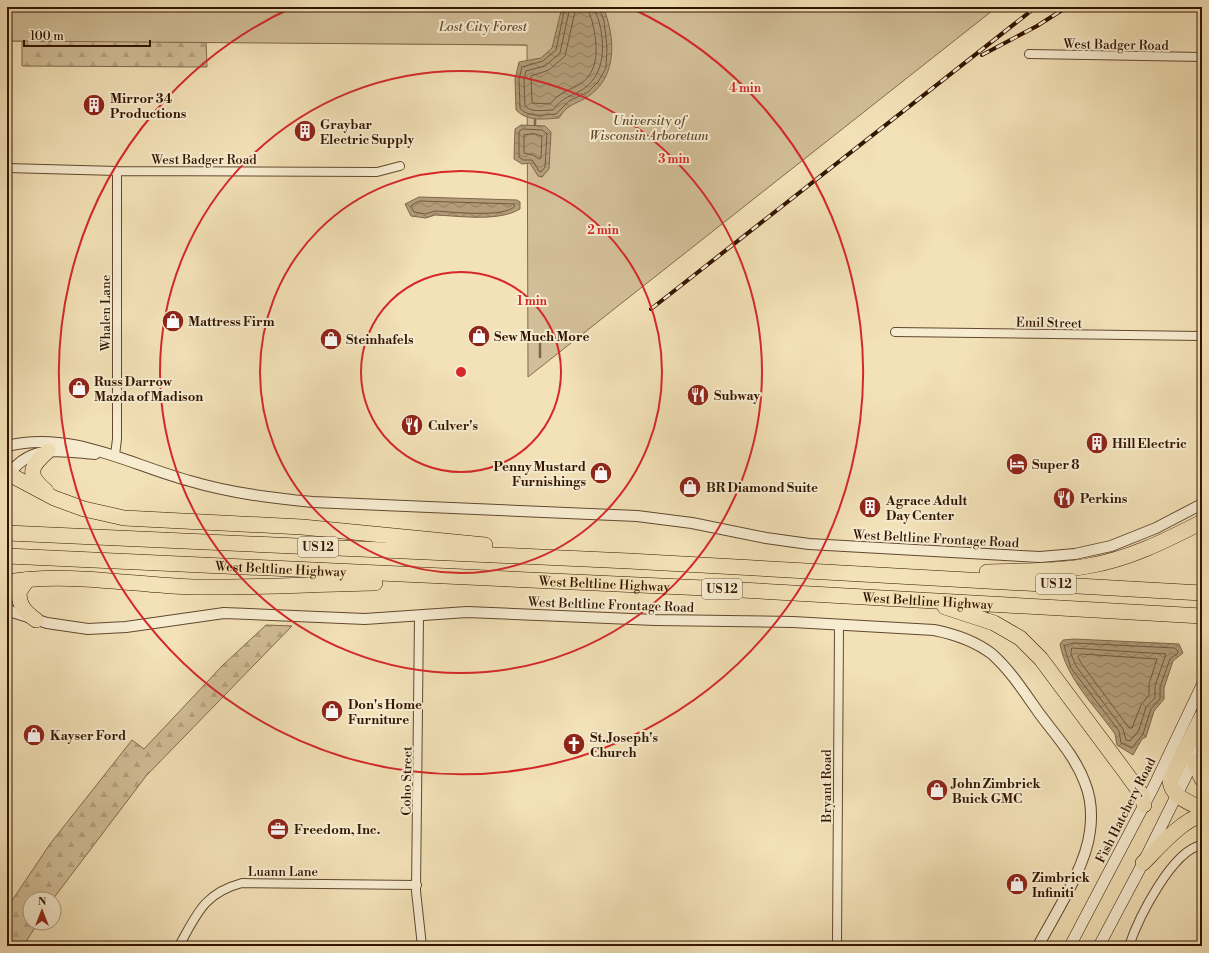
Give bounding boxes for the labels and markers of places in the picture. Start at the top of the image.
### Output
place label: Mirror 34 Productions [110,91,187,122]
building icon: Mirror 34 Productions [81,92,107,118]
place label: Graybar Electric Supply [320,117,415,148]
building icon: Graybar Electric Supply [292,118,318,144]
shop icon: Mattress Firm [160,308,186,334]
place label: Mattress Firm [188,314,275,330]
shop icon: Sew Much More [466,323,492,349]
shop icon: Steinhafels [318,326,344,352]
place label: Sew Much More [494,329,589,345]
place label: Steinhafels [346,332,414,348]
centre of rings [454,365,468,379]
place label: Russ Darrow Mazda of Madison [94,374,203,405]
shop icon: Russ Darrow Mazda of Madison [66,375,92,401]
restaurant icon: Subway [685,382,711,408]
place label: Subway [714,388,761,404]
restaurant icon: Culver's [399,412,425,438]
place label: Culver's [428,418,478,434]
building icon: Hill Electric [1084,430,1110,456]
place label: Hill Electric [1112,436,1187,452]
hotel icon: Super 8 [1004,451,1030,477]
place label: Super 8 [1032,457,1080,473]
place label: Penny Mustard Furnishings [494,459,586,490]
shop icon: Penny Mustard Furnishings [588,460,614,486]
shop icon: BR Diamond Suite [677,474,703,500]
place label: BR Diamond Suite [706,480,818,496]
restaurant icon: Perkins [1051,485,1077,511]
place label: Perkins [1080,491,1128,507]
place label: Agrace Adult Day Center [885,493,967,524]
building icon: Agrace Adult Day Center [857,494,883,520]
place label: Don's Home Furniture [348,697,422,728]
shop icon: Don's Home Furniture [319,698,345,724]
shop icon: Kayser Ford [21,722,47,748]
place label: Kayser Ford [50,728,126,744]
place label: St. Joseph's Church [590,730,659,761]
church icon: St. Joseph's Church [561,731,587,757]
place label: John Zimbrick Buick GMC [950,776,1042,807]
shop icon: John Zimbrick Buick GMC [924,777,950,803]
office icon: Freedom, Inc. [265,816,291,842]
place label: Freedom, Inc. [294,822,380,838]
place label: Zimbrick Infiniti [1032,870,1091,901]
shop icon: Zimbrick Infiniti [1004,871,1030,897]

